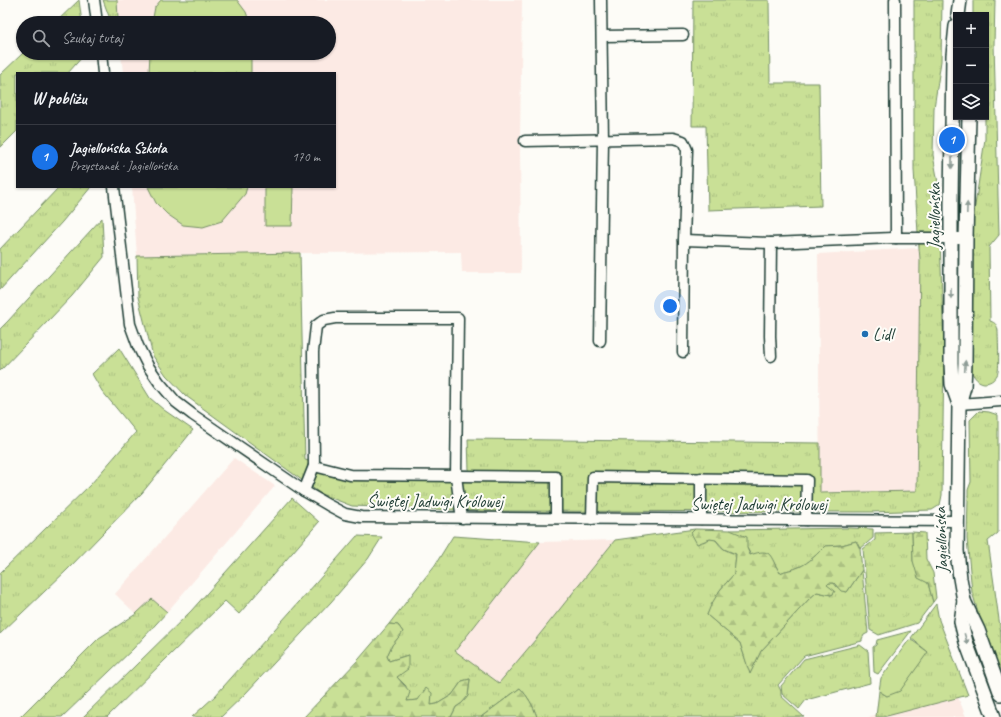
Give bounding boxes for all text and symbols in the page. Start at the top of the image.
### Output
map controls [953,12,989,120]
button: + [953,12,989,48]
search box [16,16,336,60]
icon: search [30,27,52,49]
text: Szukaj tutaj [62,29,123,48]
button: − [953,48,989,84]
button: layers [953,84,989,120]
text: W pobliżu [32,88,87,109]
pin: 1 [939,125,965,155]
text: Jagiellońska Szkoła [70,139,167,158]
text: 1 [42,149,48,165]
text: 170 m [292,149,320,165]
one-way arrow [949,157,955,170]
text: Przystanek · Jagiellońska [70,158,178,174]
street label: Jagiellońska [924,181,945,250]
one-way arrow [964,201,970,214]
one-way arrow [948,287,954,300]
your location [660,296,680,316]
place label: Lidl [873,324,896,345]
marker: Lidl [860,329,870,339]
one-way arrow [961,360,968,372]
street label: Świętej Jadwigi Królowej [367,490,505,512]
street label: Świętej Jadwigi Królowej [691,493,829,515]
street label: Jagiellońska [929,505,953,574]
one-way arrow [963,634,969,646]

